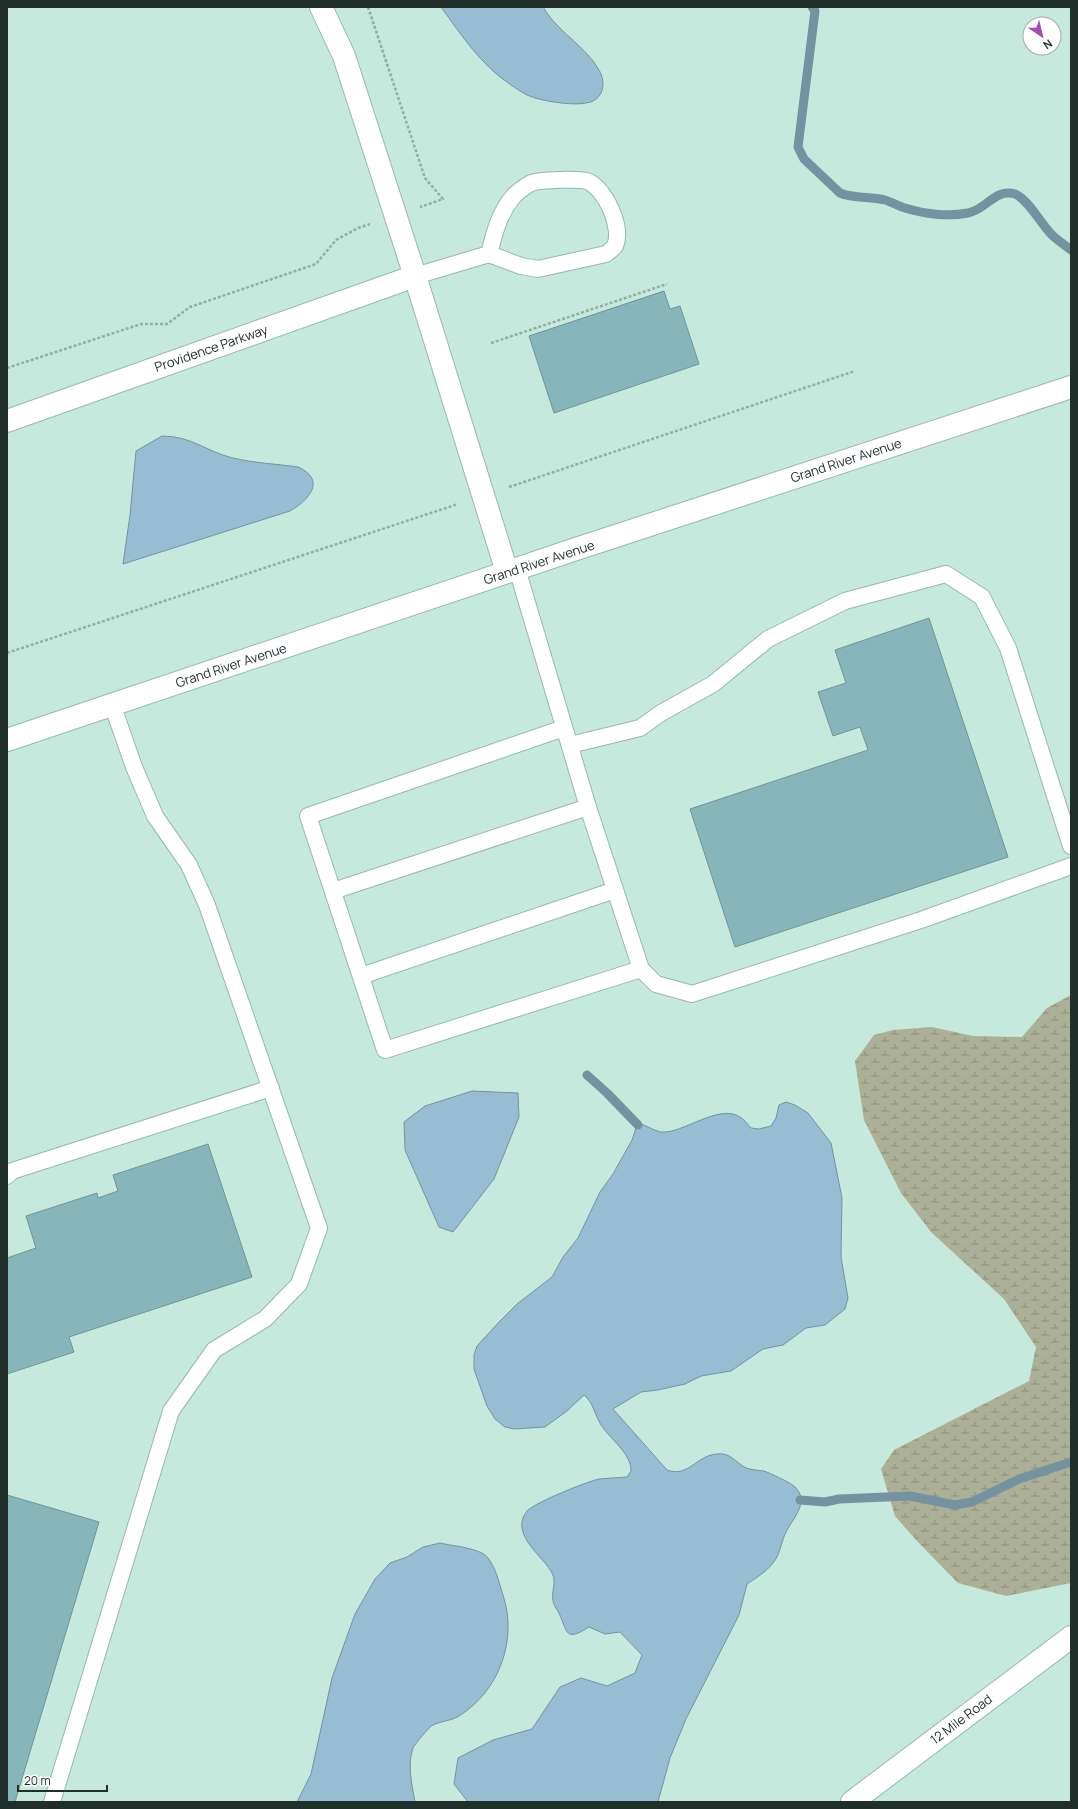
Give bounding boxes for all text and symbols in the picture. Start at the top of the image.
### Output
north arrow [1022,16,1062,56]
text: N [1040,36,1056,53]
street label: Providence Parkway [152,320,270,376]
street label: Grand River Avenue [788,433,904,486]
street label: Grand River Avenue [481,535,597,588]
street label: Grand River Avenue [173,638,289,691]
street label: 12 Mile Road [926,1690,996,1748]
scale bar [18,1767,107,1793]
text: 20 m [24,1772,51,1789]

